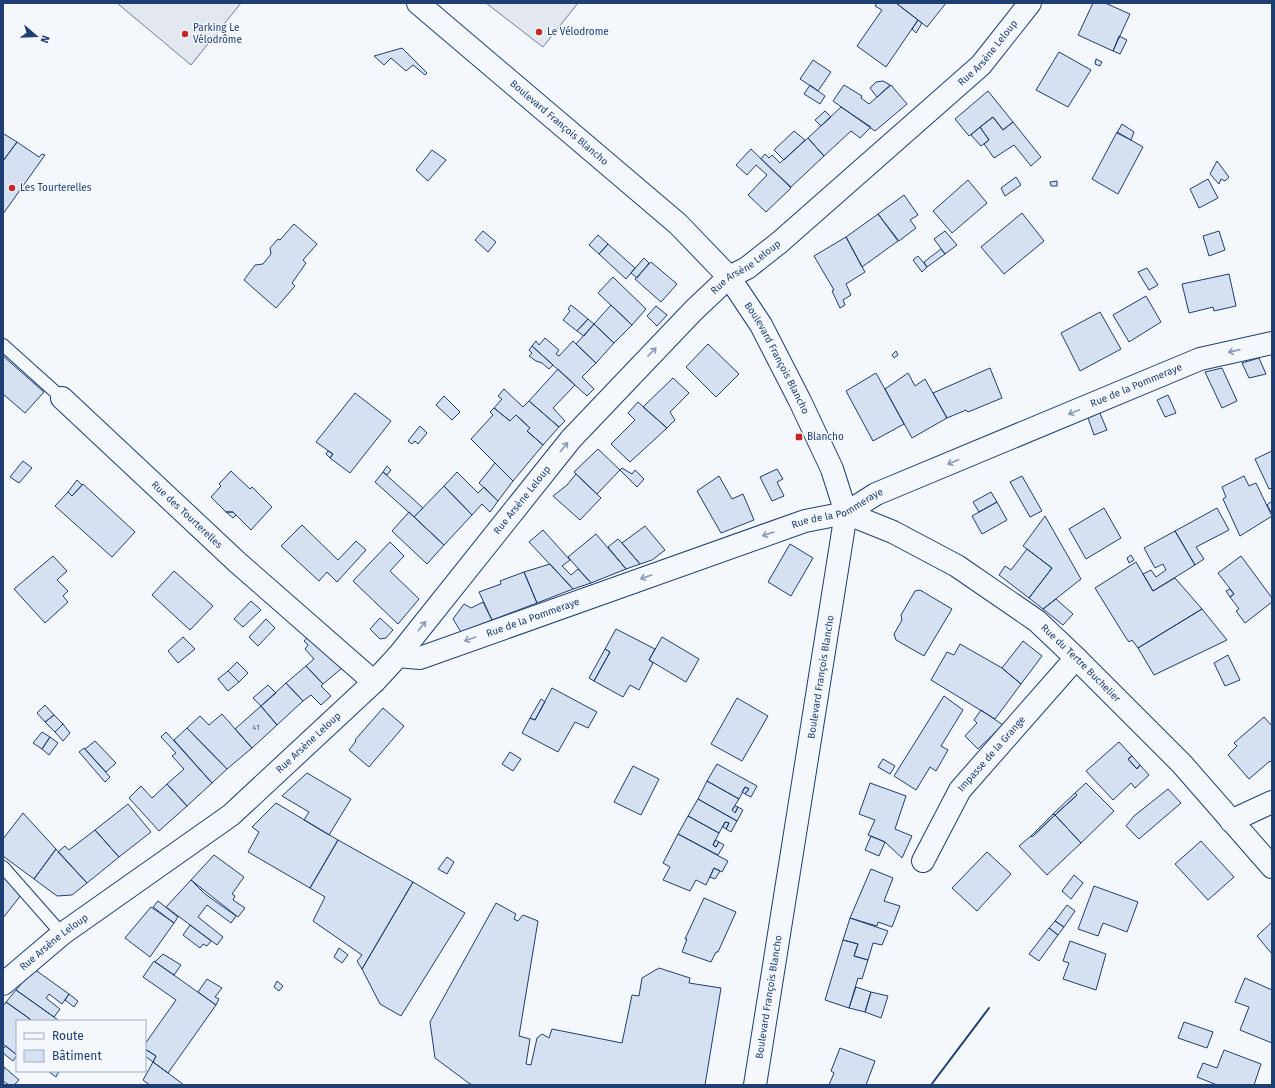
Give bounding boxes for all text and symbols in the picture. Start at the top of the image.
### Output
north arrow [16,16,56,56]
street label: Rue Arsène Leloup [956,18,1020,88]
place label: Parking Le Vélodrôme [193,22,242,46]
place label: Le Vélodrome [547,26,609,38]
marker: Le Vélodrome [534,27,544,37]
marker: Parking Le Vélodrôme [180,29,190,39]
text: N [38,34,52,45]
street label: Boulevard François Blancho [507,78,611,168]
place label: Les Tourterelles [20,182,92,194]
marker: Les Tourterelles [7,183,17,193]
street label: Rue Arsène Leloup [708,238,783,297]
street label: Boulevard François Blancho [742,300,811,416]
one-way arrow [648,347,657,357]
one-way arrow [1228,348,1241,356]
street label: Rue de la Pommeraye [1089,361,1184,410]
one-way arrow [1068,409,1080,416]
place label: Blancho [807,431,844,443]
marker: Blancho [794,432,804,442]
one-way arrow [560,442,568,453]
one-way arrow [948,459,960,466]
street label: Rue Arsène Leloup [491,463,553,537]
street label: Rue des Tourterelles [149,479,225,551]
street label: Rue de la Pommeraye [790,486,885,531]
one-way arrow [763,530,775,538]
one-way arrow [639,574,652,581]
street label: Rue de la Pommeraye [485,596,581,640]
street label: Boulevard François Blancho [805,614,837,740]
one-way arrow [417,620,426,631]
street label: Rue du Tertre Buchelier [1038,622,1123,705]
one-way arrow [465,636,477,644]
street label: Rue Arsène Leloup [274,710,344,776]
street label: Impasse de la Grange [955,714,1028,794]
house number: 41 [252,723,260,732]
street label: Rue Arsène Leloup [17,911,91,973]
street label: Boulevard François Blancho [753,934,785,1060]
legend [16,1020,146,1072]
text: Route [52,1029,84,1043]
text: Bâtiment [52,1049,102,1063]

